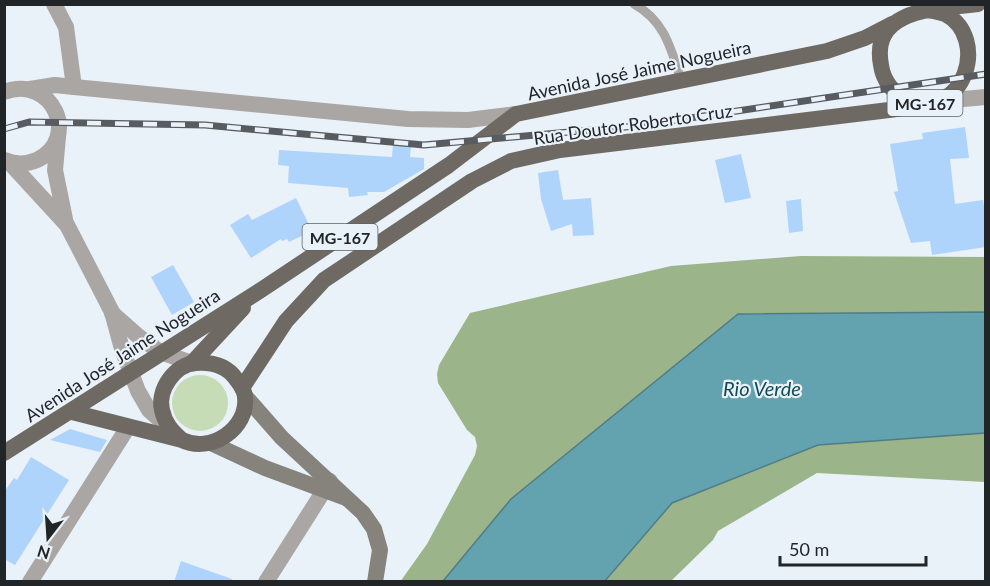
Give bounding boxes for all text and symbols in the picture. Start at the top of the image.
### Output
street label: Avenida José Jaime Nogueira [525,36,753,104]
road number: MG-167 [888,90,962,116]
street label: Rua Doutor Roberto Cruz [532,99,734,149]
road number: MG-167 [302,224,378,250]
street label: Avenida José Jaime Nogueira [20,284,224,426]
water label: Rio Verde [723,376,801,400]
north arrow [18,508,78,568]
scale bar [780,529,926,567]
text: 50 m [789,538,829,560]
text: N [35,542,52,564]

